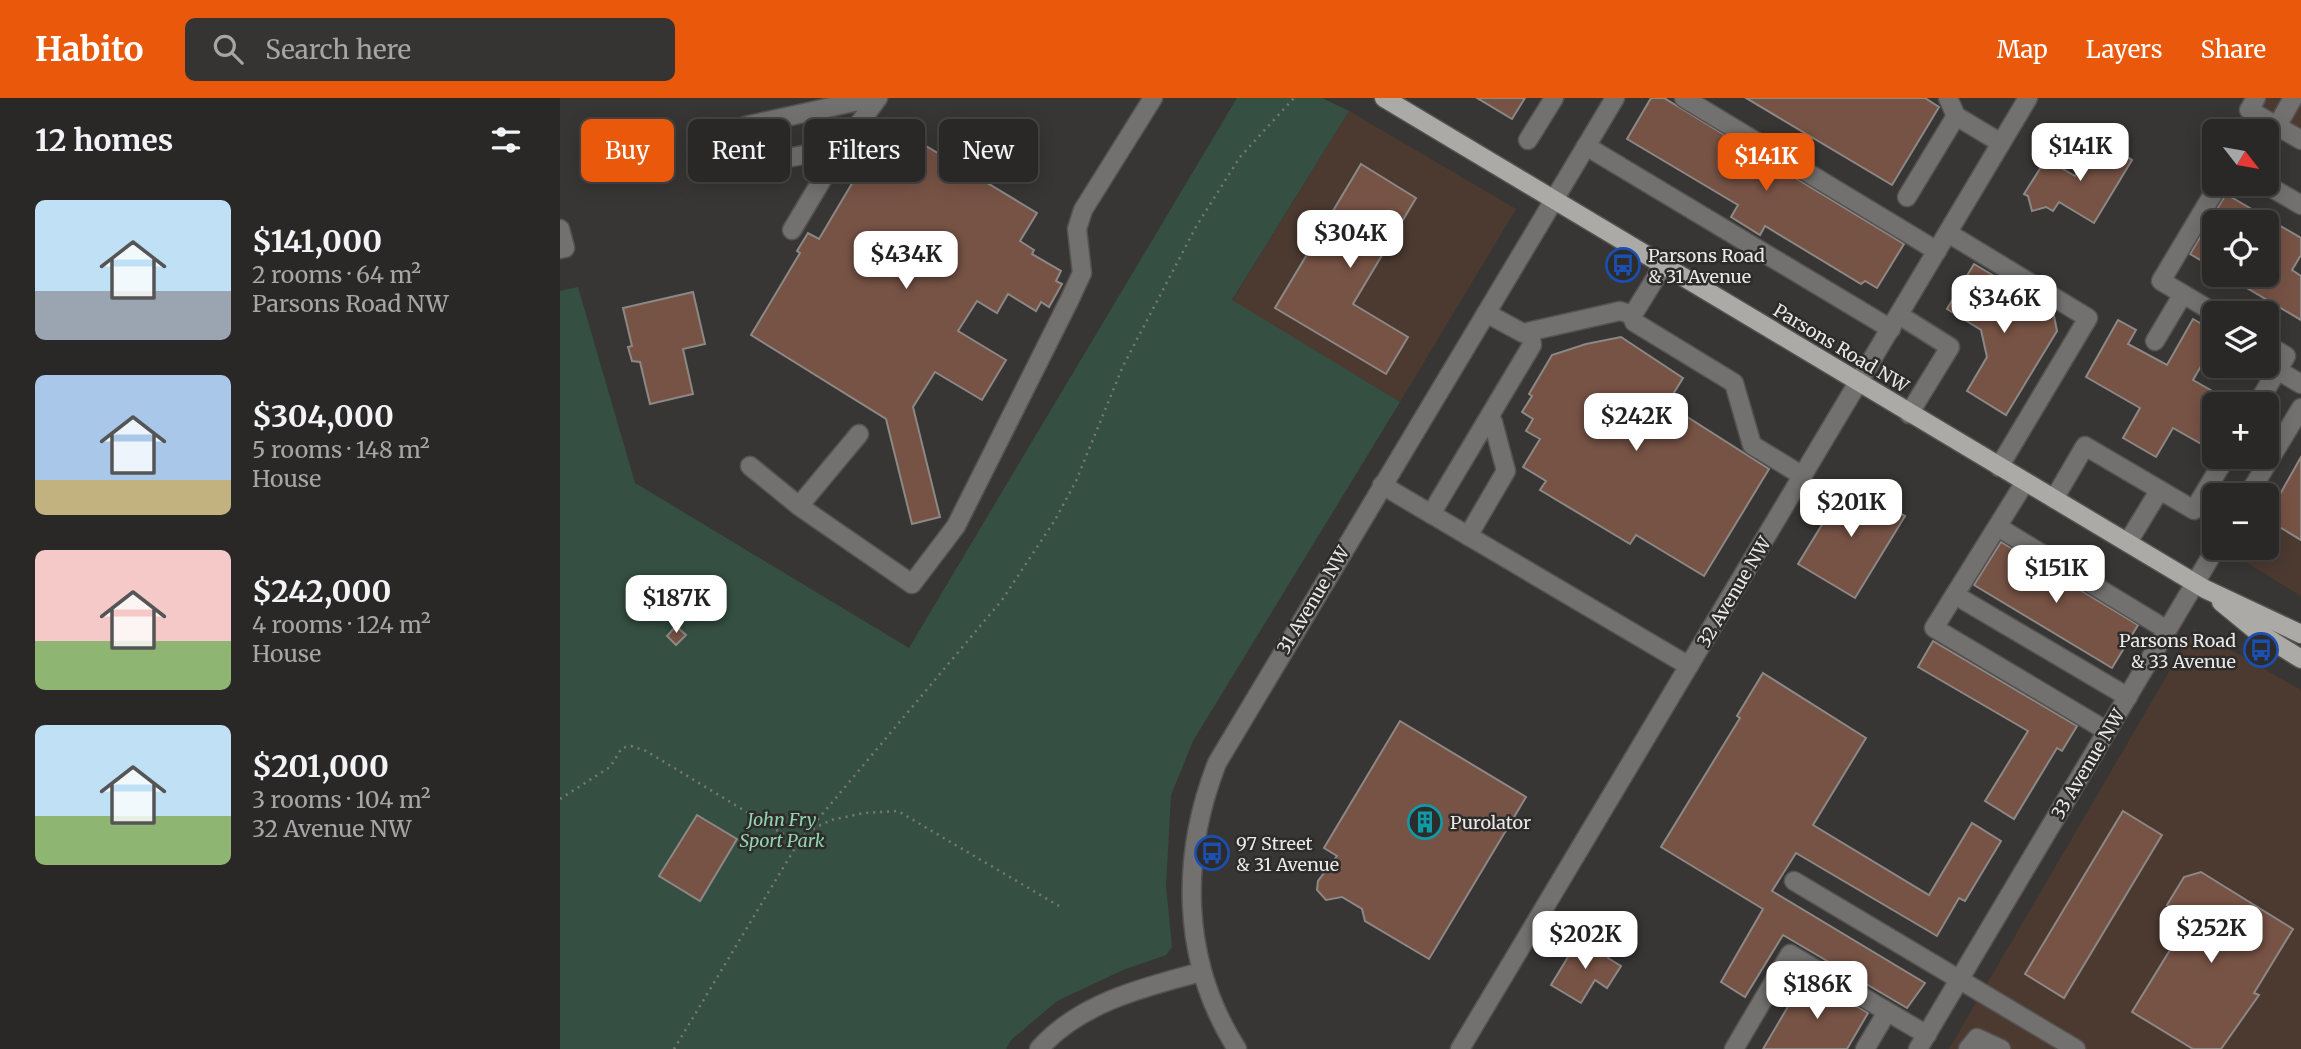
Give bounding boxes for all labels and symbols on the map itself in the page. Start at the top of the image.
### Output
north arrow [2202,119,2278,196]
pin: $141K [2031,123,2129,183]
pin: $141K [1717,134,1815,193]
pin: $304K [1301,211,1399,270]
pin: $434K [857,232,955,291]
place label: Parsons Road & 31 Avenue [1648,244,1765,288]
bus stop icon: Parsons Road & 31 Avenue [1604,246,1642,284]
pin: $346K [1955,275,2053,335]
street label: Parsons Road NW [1769,299,1914,398]
pin: $242K [1587,394,1685,453]
pin: $201K [1802,480,1900,539]
street label: 32 Avenue NW [1692,532,1777,651]
street label: 31 Avenue NW [1272,541,1355,658]
pin: $151K [2007,546,2105,605]
pin: $187K [627,575,725,635]
place label: Parsons Road & 33 Avenue [2119,629,2236,673]
bus stop icon: Parsons Road & 33 Avenue [2242,631,2280,669]
street label: 33 Avenue NW [2046,704,2130,823]
building icon: Purolator [1406,803,1444,841]
park label: John Fry Sport Park [739,808,825,852]
place label: Purolator [1450,811,1531,834]
place label: 97 Street & 31 Avenue [1236,832,1339,876]
bus stop icon: 97 Street & 31 Avenue [1193,834,1231,872]
pin: $252K [2162,906,2260,965]
pin: $202K [1536,912,1634,971]
pin: $186K [1768,962,1866,1021]

